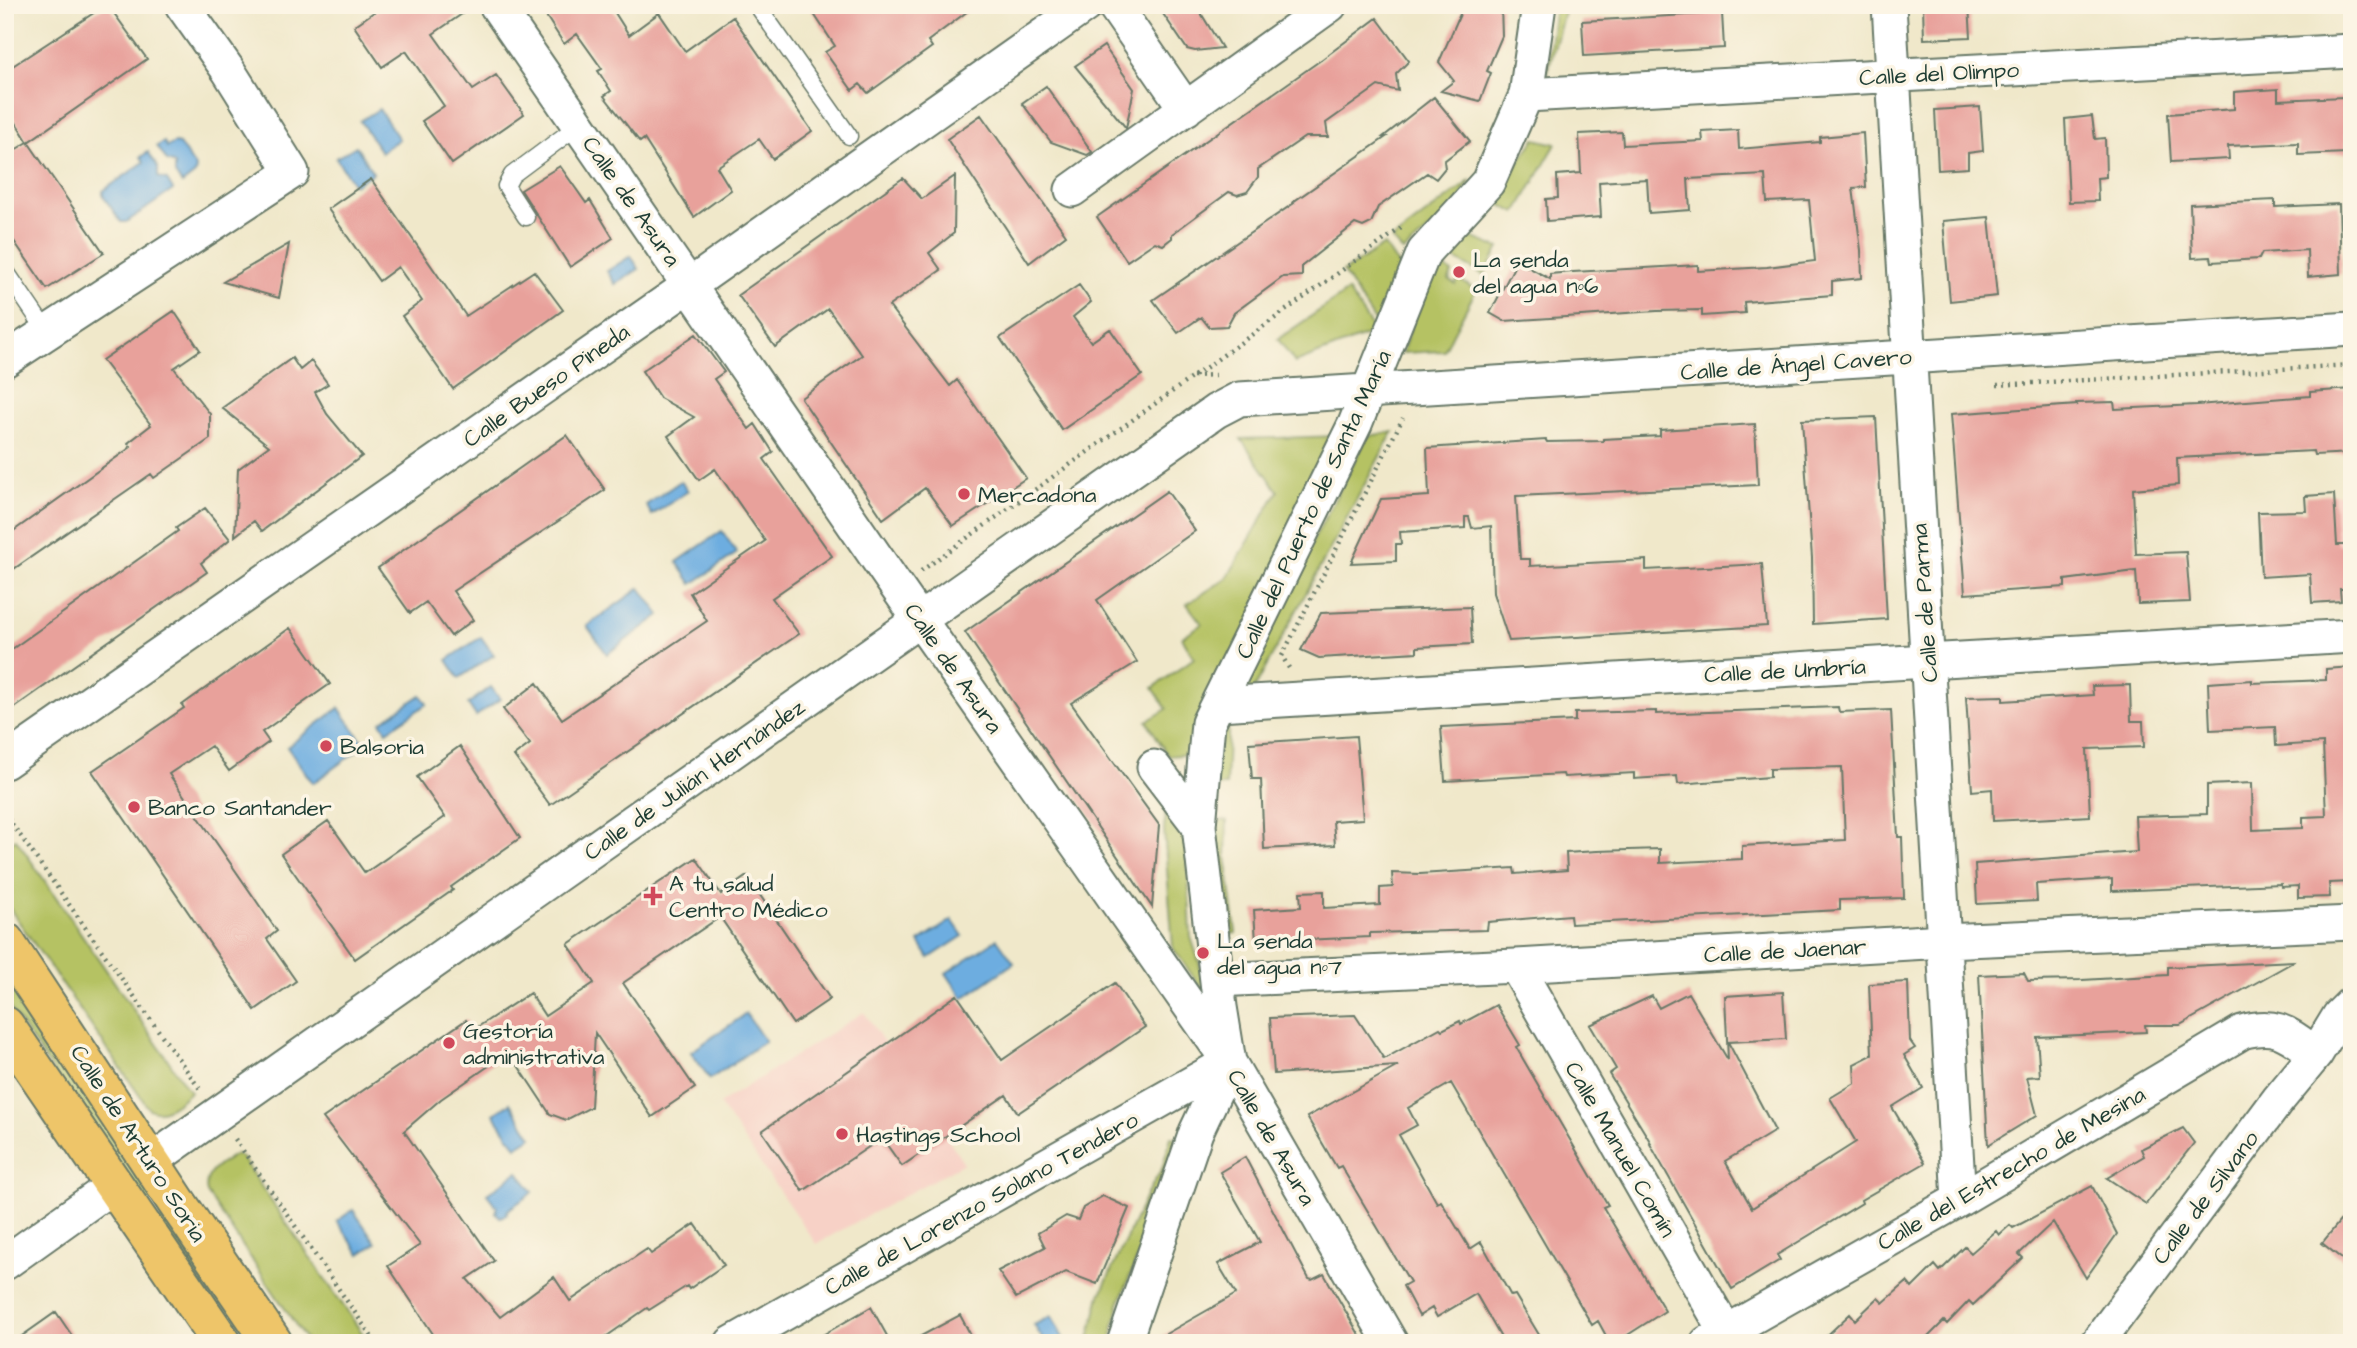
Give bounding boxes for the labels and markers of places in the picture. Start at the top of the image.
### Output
place label: La senda del agua nº6 [1473,244,1598,303]
marker: La senda del agua nº6 [1451,264,1467,280]
place label: Mercadona [978,479,1097,511]
marker: Mercadona [956,486,972,502]
place label: Balsoria [340,731,424,763]
marker: Balsoria [318,738,334,754]
place label: Banco Santander [148,792,332,824]
marker: Banco Santander [126,799,142,815]
place label: A tu salud Centro Médico [669,868,828,926]
marker: A tu salud Centro Médico [643,886,663,906]
place label: La senda del agua nº7 [1217,925,1342,984]
marker: La senda del agua nº7 [1195,945,1211,961]
place label: Gestoría administrativa [463,1015,605,1073]
marker: Gestoría administrativa [441,1035,457,1051]
place label: Hastings School [856,1119,1020,1152]
marker: Hastings School [834,1126,850,1142]

